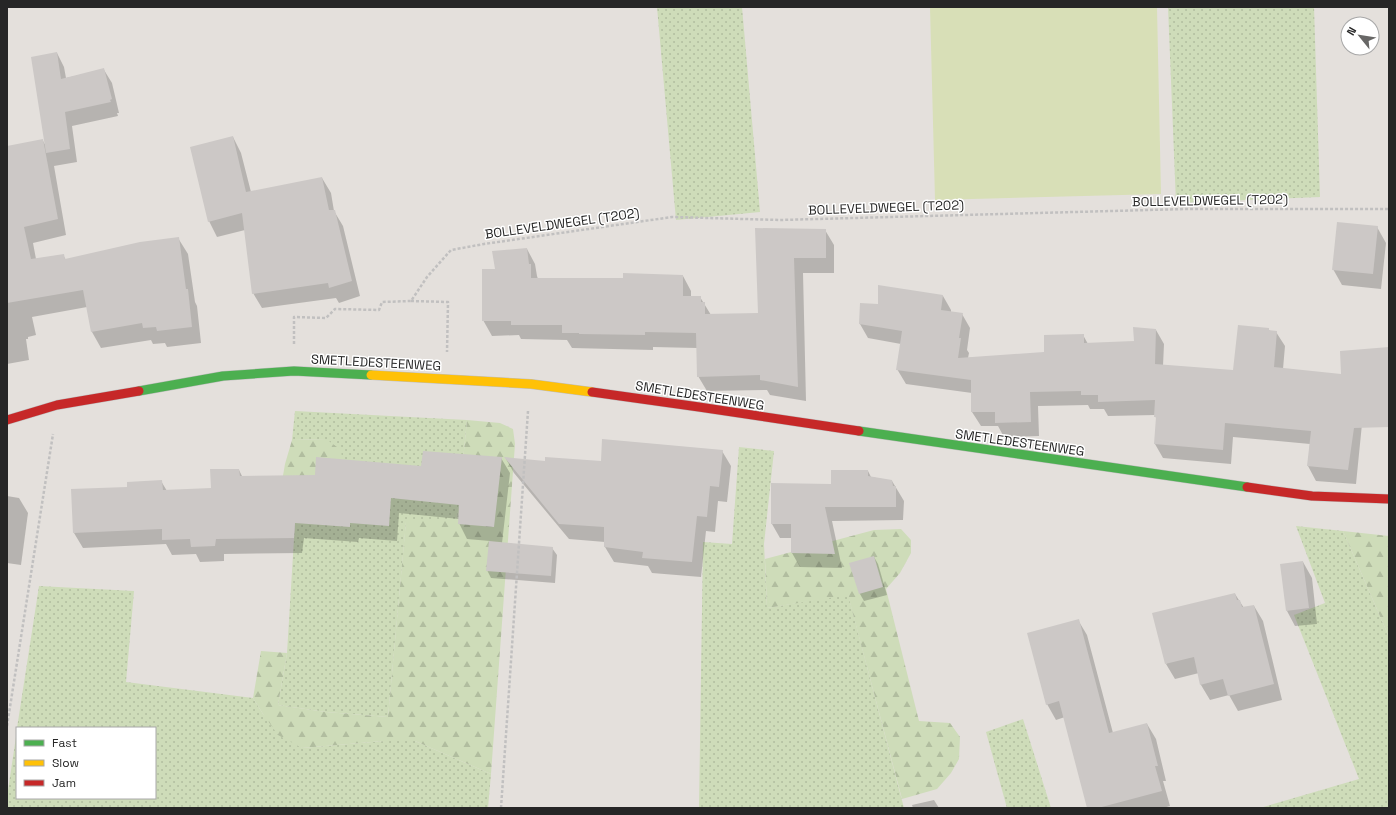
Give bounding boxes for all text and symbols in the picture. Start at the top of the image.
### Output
north arrow [1340,16,1380,56]
text: N [1343,24,1359,38]
street label: BOLLEVELDWEGEL (T202) [1132,191,1288,210]
street label: BOLLEVELDWEGEL (T202) [808,196,964,219]
street label: BOLLEVELDWEGEL (T202) [484,204,641,243]
street label: SMETLEDESTEENWEG [310,351,441,374]
street label: SMETLEDESTEENWEG [634,377,766,414]
street label: SMETLEDESTEENWEG [954,425,1086,460]
legend [16,727,156,799]
text: Fast [52,735,77,751]
text: Slow [52,755,79,771]
text: Jam [52,775,76,791]

